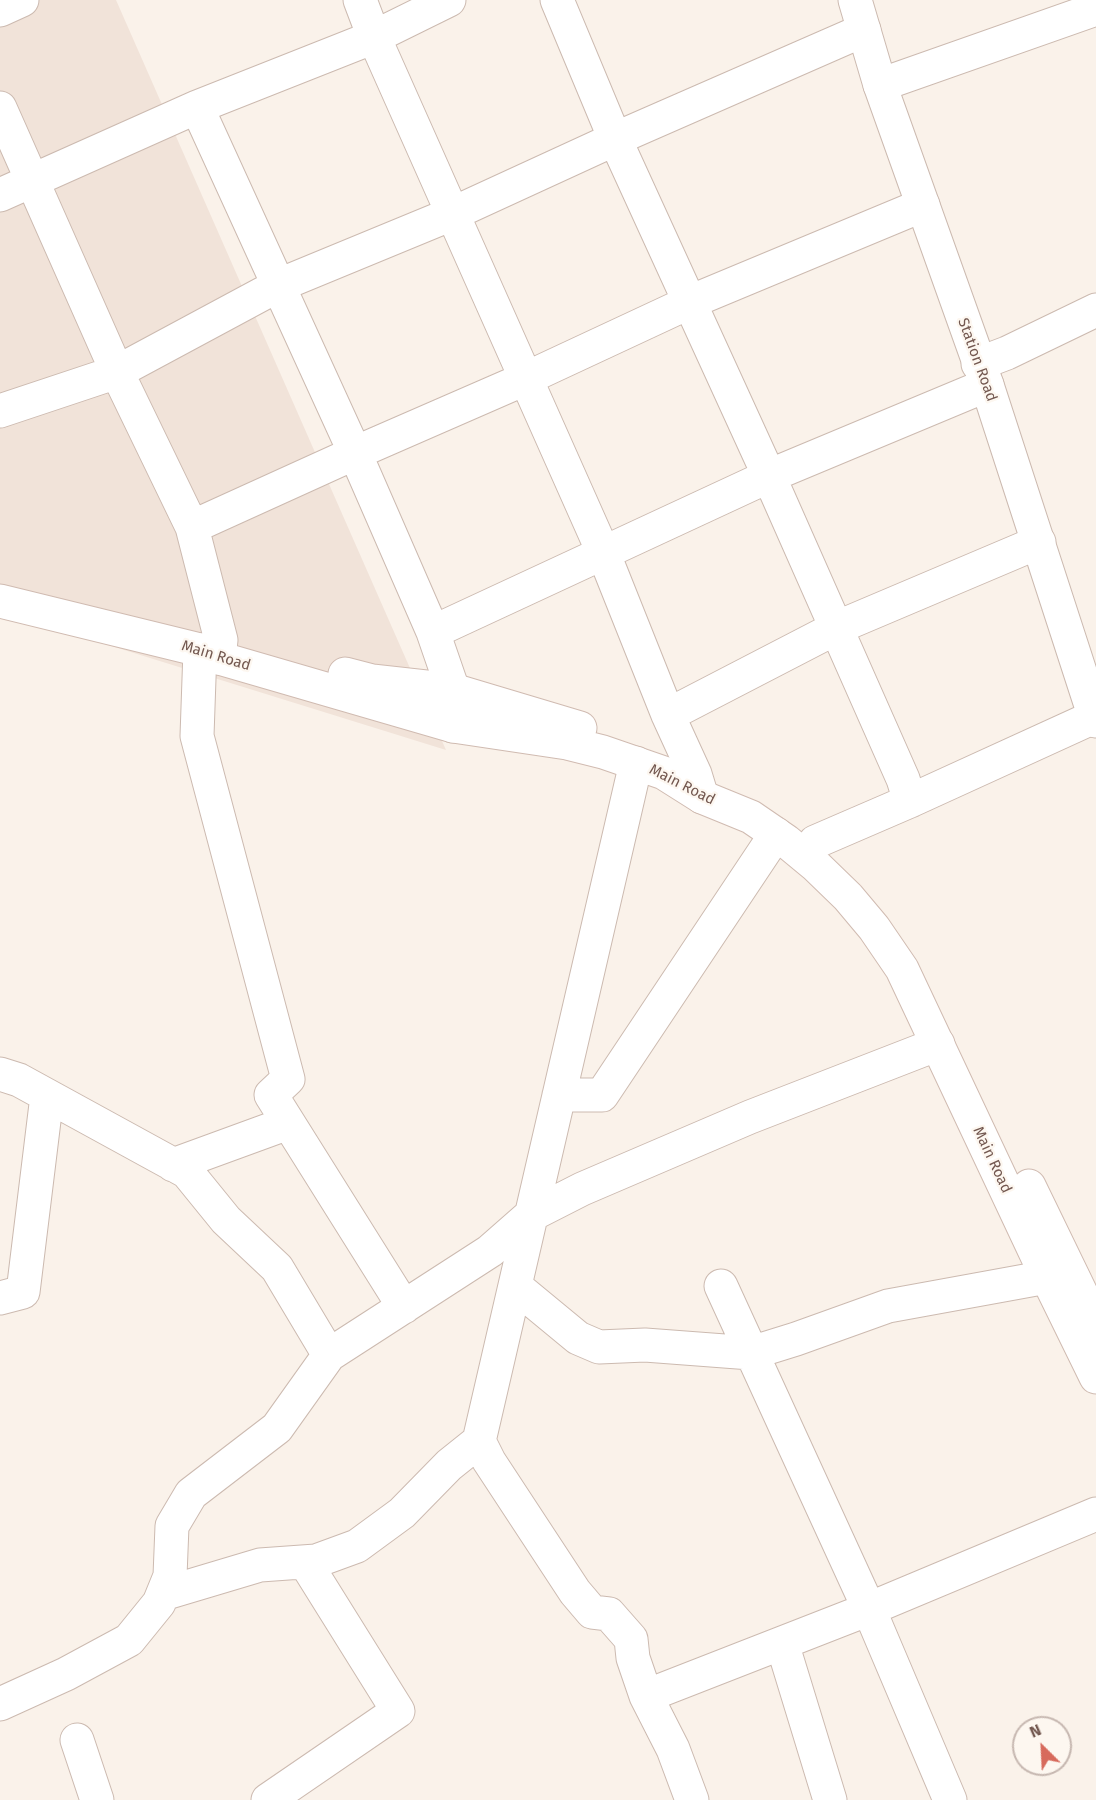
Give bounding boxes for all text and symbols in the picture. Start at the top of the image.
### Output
street label: Station Road [954,316,1000,404]
street label: Main Road [179,637,253,675]
street label: Main Road [646,761,718,809]
street label: Main Road [969,1124,1015,1196]
north arrow [1012,1716,1072,1776]
text: N [1027,1720,1044,1742]

